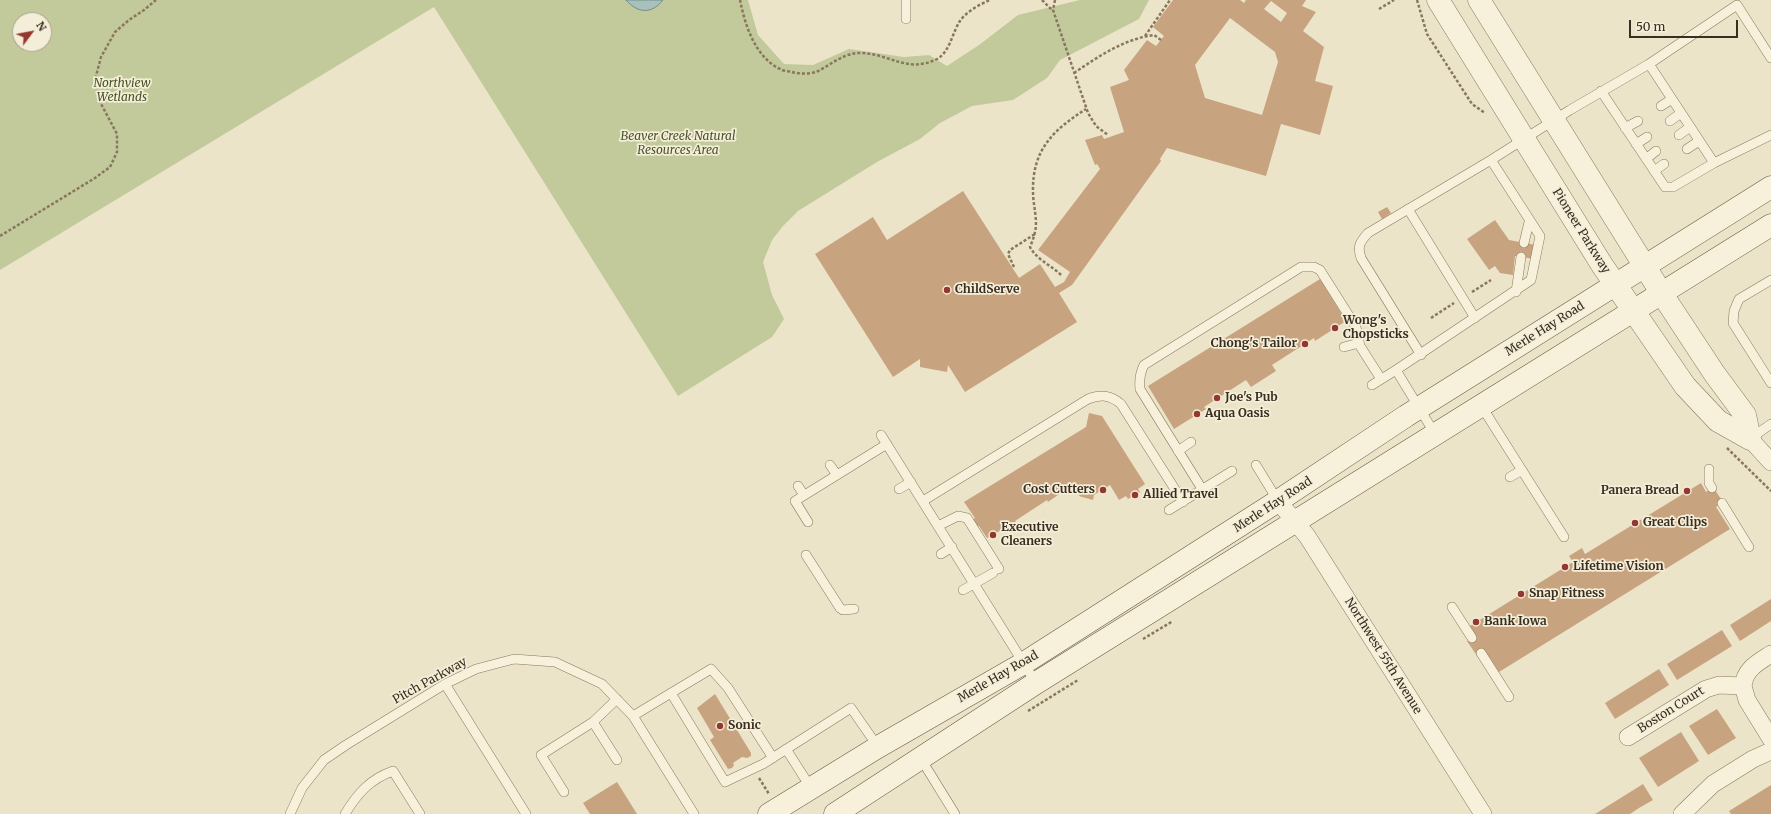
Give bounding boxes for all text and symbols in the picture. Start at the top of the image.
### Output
north arrow [12,12,52,52]
scale bar [1631,12,1740,38]
text: N [33,19,50,34]
text: 50 m [1636,19,1665,34]
park label: Northview Wetlands [93,77,151,105]
park label: Beaver Creek Natural Resources Area [620,130,736,158]
street label: Pioneer Parkway [1549,186,1613,276]
place label: ChildServe [955,283,1019,297]
marker: ChildServe [942,285,952,295]
street label: Merle Hay Road [1503,299,1587,359]
place label: Wong's Chopsticks [1343,314,1409,342]
marker: Wong's Chopsticks [1330,323,1340,333]
place label: Chong's Tailor [1211,337,1297,351]
marker: Chong's Tailor [1300,339,1310,349]
place label: Joe's Pub [1225,391,1278,405]
marker: Joe's Pub [1212,393,1222,403]
place label: Aqua Oasis [1205,407,1270,421]
marker: Aqua Oasis [1192,409,1202,419]
street label: Merle Hay Road [1231,474,1315,536]
place label: Cost Cutters [1023,483,1095,497]
place label: Panera Bread [1601,484,1679,498]
marker: Cost Cutters [1098,485,1108,495]
marker: Panera Bread [1682,486,1692,496]
place label: Allied Travel [1143,488,1218,502]
marker: Allied Travel [1130,490,1140,500]
place label: Great Clips [1643,516,1707,530]
marker: Great Clips [1630,518,1640,528]
place label: Executive Cleaners [1001,521,1059,549]
marker: Executive Cleaners [988,530,998,540]
place label: Lifetime Vision [1573,560,1664,574]
marker: Lifetime Vision [1560,562,1570,572]
place label: Snap Fitness [1529,587,1604,601]
marker: Snap Fitness [1516,589,1526,599]
street label: Northwest 55th Avenue [1341,595,1425,717]
place label: Bank Iowa [1484,615,1547,629]
marker: Bank Iowa [1471,617,1481,627]
street label: Merle Hay Road [955,648,1041,706]
street label: Pitch Parkway [390,655,470,707]
street label: Boston Court [1635,684,1707,736]
place label: Sonic [728,719,761,733]
marker: Sonic [715,721,725,731]

